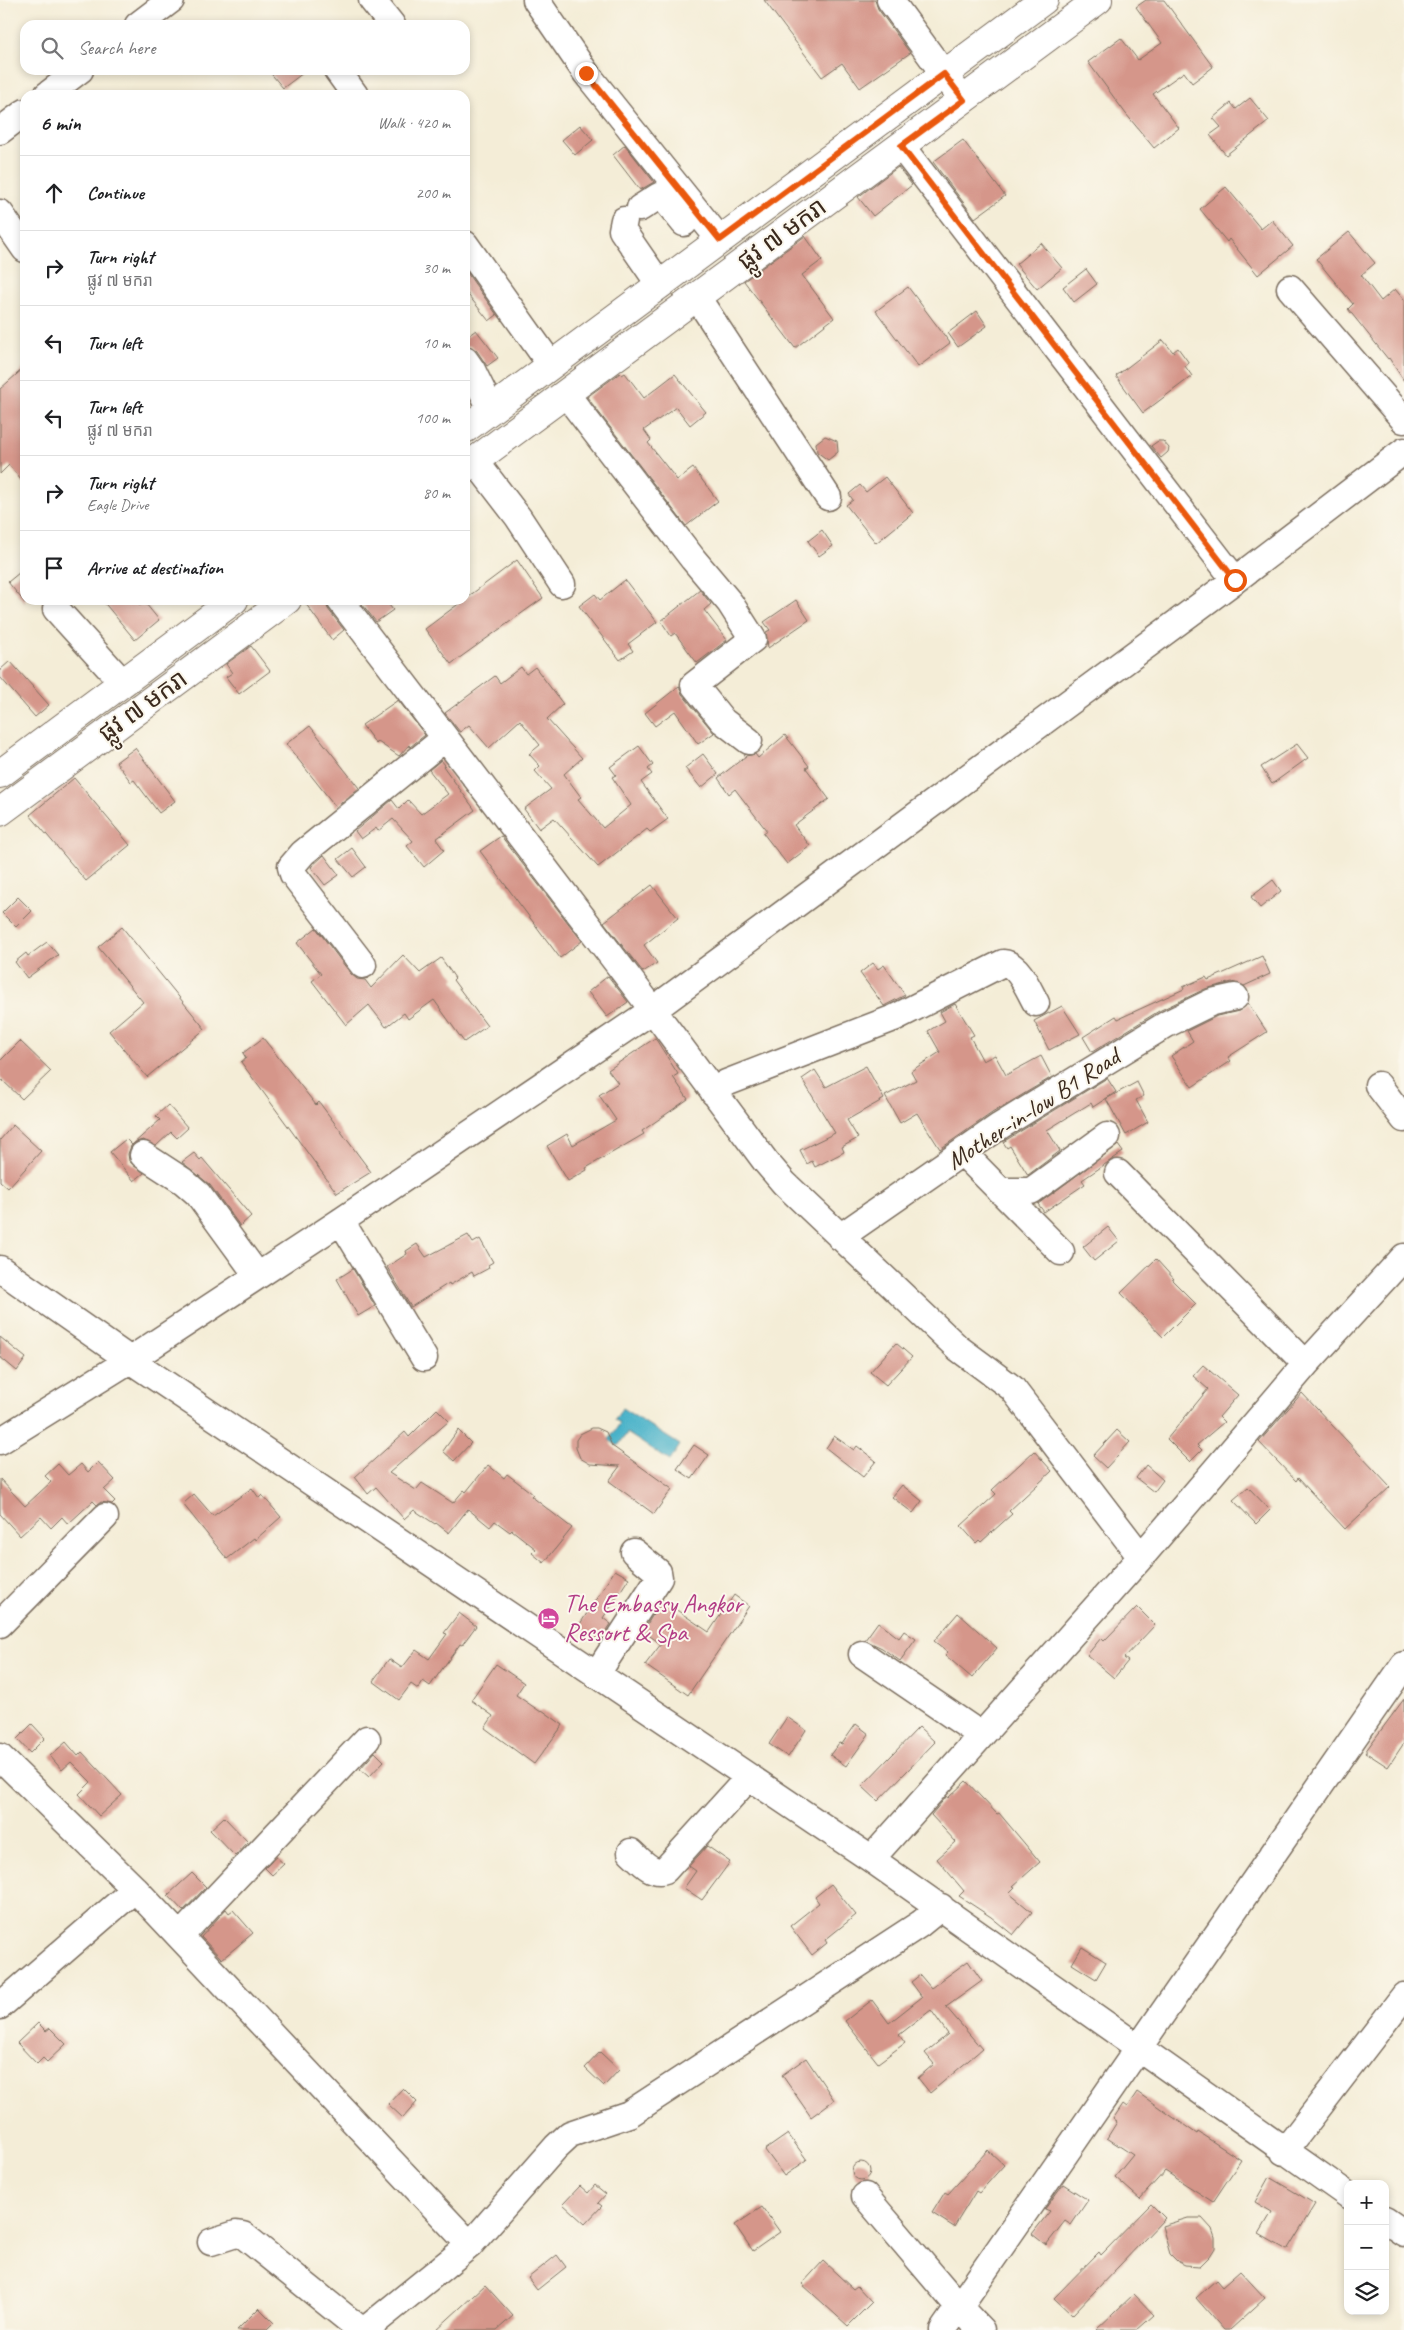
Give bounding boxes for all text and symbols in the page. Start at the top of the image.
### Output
search box [20,20,470,75]
icon: search [38,34,66,62]
text: Search here [78,36,155,60]
route end [575,62,598,85]
text: 6 min [40,110,81,136]
text: Walk · 420 m [378,113,450,133]
icon: ahead [40,179,68,207]
text: Continue [87,181,144,205]
text: 200 m [416,183,450,203]
street label: ផ្លូវ ៧ មករា [731,191,837,282]
text: Turn right [87,245,154,269]
icon: right [40,254,68,282]
text: 30 m [423,258,450,278]
text: ផ្លូវ ៧ មករា [87,271,153,291]
icon: left [40,329,68,357]
text: Turn left [87,331,142,355]
text: 10 m [423,333,450,353]
text: Turn left [87,395,142,419]
icon: left [40,404,68,432]
text: 100 m [416,408,450,428]
text: ផ្លូវ ៧ មករា [87,421,153,441]
text: Turn right [87,471,154,495]
icon: right [40,479,68,507]
text: 80 m [423,483,450,503]
text: Eagle Drive [87,495,148,515]
icon: arrive [40,554,68,582]
text: Arrive at destination [87,556,223,580]
route start [1224,569,1247,592]
street label: ផ្លូវ ៧ មករា [92,663,198,754]
street label: Mother-in-low B1 Road [940,1039,1129,1177]
place label: The Embassy Angkor Ressort & Spa [564,1588,745,1649]
hotel icon: The Embassy Angkor Ressort & Spa [536,1606,560,1630]
map controls [1344,2180,1389,2315]
button: + [1344,2180,1389,2225]
button: − [1344,2225,1389,2270]
button: layers [1344,2270,1389,2315]

